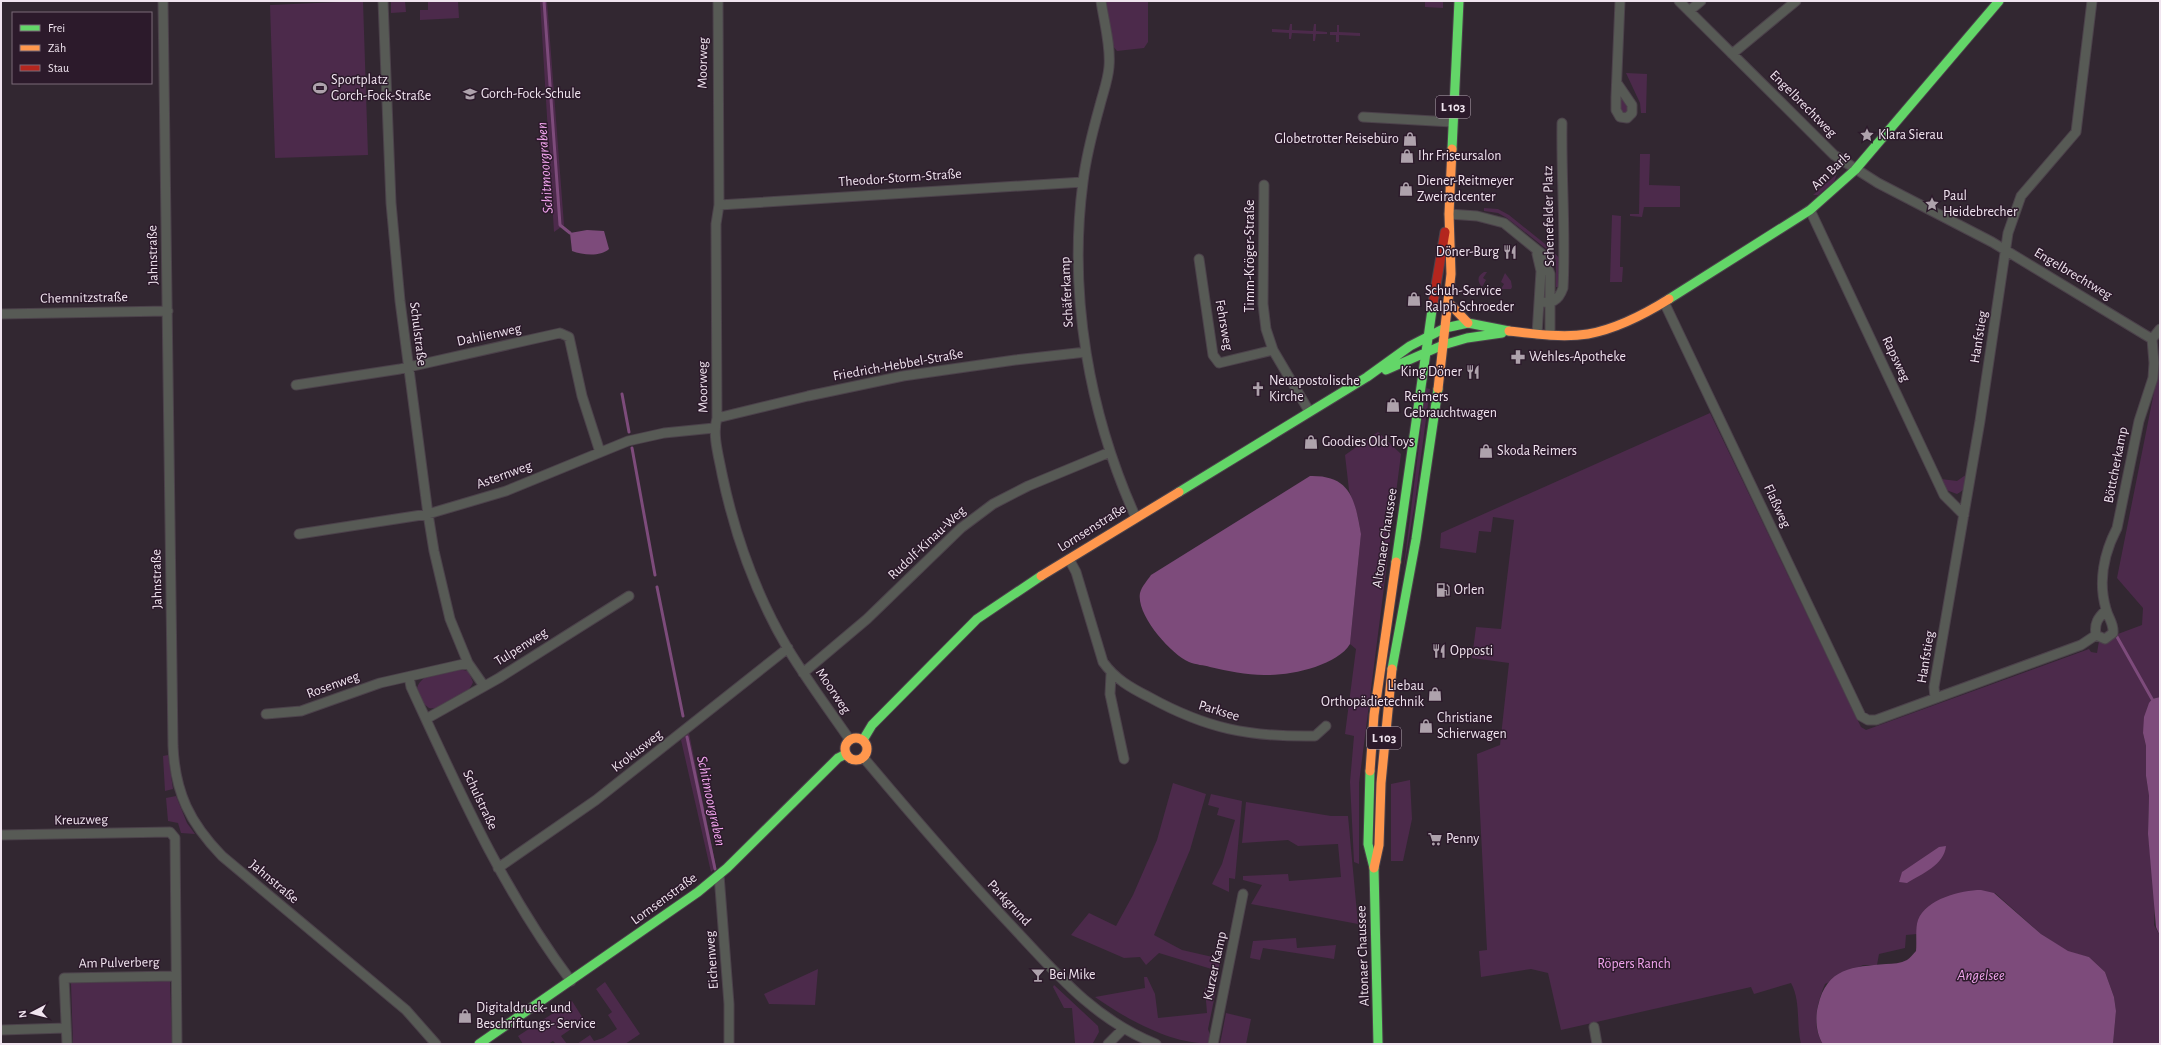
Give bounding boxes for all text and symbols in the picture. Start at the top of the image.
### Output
legend [12,12,152,84]
text: Frei [48,22,65,34]
street label: Moorweg [696,37,710,89]
text: Zäh [48,42,66,54]
text: Stau [48,62,69,74]
street label: Engelbrechtweg [1767,68,1839,140]
place label: Sportplatz Gorch-Fock-Straße [331,73,431,103]
sports icon: Sportplatz Gorch-Fock-Straße [312,80,328,96]
school or university icon: Gorch-Fock-Schule [462,86,478,102]
place label: Gorch-Fock-Schule [481,87,581,101]
road number: L 103 [1436,96,1470,118]
water label: Schitmoorgraben [534,122,556,214]
place icon: Klara Sierau [1859,127,1875,143]
place label: Klara Sierau [1878,128,1943,142]
shop icon: Globetrotter Reisebüro [1402,131,1418,147]
place label: Globetrotter Reisebüro [1275,132,1399,146]
shop icon: Ihr Friseursalon [1399,148,1415,164]
place label: Ihr Friseursalon [1418,149,1501,163]
street label: Am Barls [1809,149,1853,193]
street label: Schenefelder Platz [1541,165,1557,267]
street label: Theodor-Storm-Straße [838,167,962,189]
place label: Diener-Reitmeyer Zweiradcenter [1417,174,1514,204]
shop icon: Diener-Reitmeyer Zweiradcenter [1398,181,1414,197]
place label: Paul Heidebrecher [1943,189,2018,219]
place icon: Paul Heidebrecher [1924,196,1940,212]
street label: Timm-Kröger-Straße [1243,199,1257,313]
street label: Jahnstraße [145,225,161,285]
restaurant icon: Döner-Burg [1502,244,1518,260]
place label: Döner-Burg [1436,245,1499,259]
street label: Engelbrechtweg [2032,245,2115,303]
street label: Schäferkamp [1058,256,1076,328]
place label: Schuh-Service Ralph Schroeder [1425,284,1515,314]
street label: Chemnitzstraße [40,290,128,306]
shop icon: Schuh-Service Ralph Schroeder [1406,291,1422,307]
street label: Fehrsweg [1213,299,1235,352]
street label: Schulstraße [407,301,429,367]
street label: Hanfstieg [1968,309,1990,364]
street label: Dahlienweg [456,321,523,349]
street label: Rapsweg [1879,334,1913,384]
street label: Friedrich-Hebbel-Straße [832,347,964,383]
pharmacy icon: Wehles-Apotheke [1510,349,1526,365]
place label: Wehles-Apotheke [1529,350,1626,364]
street label: Moorweg [696,361,710,413]
restaurant icon: King Döner [1465,364,1481,380]
place label: King Döner [1401,365,1462,379]
place label: Neuapostolische Kirche [1269,374,1360,404]
church icon: Neuapostolische Kirche [1250,381,1266,397]
place label: Reimers Gebrauchtwagen [1404,390,1497,420]
shop icon: Reimers Gebrauchtwagen [1385,397,1401,413]
street label: Böttcherkamp [2102,426,2130,504]
shop icon: Goodies Old Toys [1303,434,1319,450]
place label: Goodies Old Toys [1322,435,1414,449]
shop icon: Skoda Reimers [1478,443,1494,459]
place label: Skoda Reimers [1497,444,1577,458]
street label: Asternweg [474,458,534,491]
street label: Flaßweg [1761,482,1793,530]
street label: Altonaer Chaussee [1370,487,1400,589]
street label: Lornsenstraße [1055,501,1129,555]
street label: Rudolf-Kinau-Weg [886,504,969,582]
street label: Jahnstraße [149,549,165,609]
fuel station icon: Orlen [1435,582,1451,598]
place label: Orlen [1454,583,1485,597]
street label: Tulpenweg [492,625,550,669]
street label: Hanfstieg [1915,629,1937,684]
restaurant icon: Opposti [1431,643,1447,659]
place label: Opposti [1450,644,1493,658]
street label: Moorweg [813,666,853,716]
street label: Rosenweg [305,669,361,701]
place label: Liebau Orthopädietechnik [1321,679,1425,709]
shop icon: Liebau Orthopädietechnik [1427,686,1443,702]
street label: Parksee [1197,698,1241,724]
place label: Christiane Schierwagen [1437,711,1507,741]
shop icon: Christiane Schierwagen [1418,718,1434,734]
street label: Krokusweg [609,727,665,775]
road number: L 103 [1367,727,1401,749]
water label: Schitmoorgraben [694,754,728,848]
street label: Schulstraße [460,768,500,832]
street label: Kreuzweg [54,813,108,827]
supermarket icon: Penny [1427,831,1443,847]
place label: Penny [1446,832,1479,846]
street label: Jahnstraße [247,857,301,907]
street label: Lornsenstraße [628,871,700,927]
street label: Parkgrund [985,877,1033,929]
street label: Altonaer Chaussee [1354,905,1372,1007]
street label: Eichenweg [703,930,721,990]
street label: Kurzer Kamp [1201,930,1229,1002]
street label: Am Pulverberg [78,955,160,971]
park label: Röpers Ranch [1597,957,1671,971]
bar icon: Bei Mike [1030,967,1046,983]
place label: Bei Mike [1049,968,1096,982]
water label: Angelsee [1956,968,2005,983]
north arrow [12,993,52,1033]
place label: Digitaldruck- und Beschriftungs- Service [476,1001,596,1031]
shop icon: Digitaldruck- und Beschriftungs- Service [457,1008,473,1024]
text: N [17,1010,28,1019]

